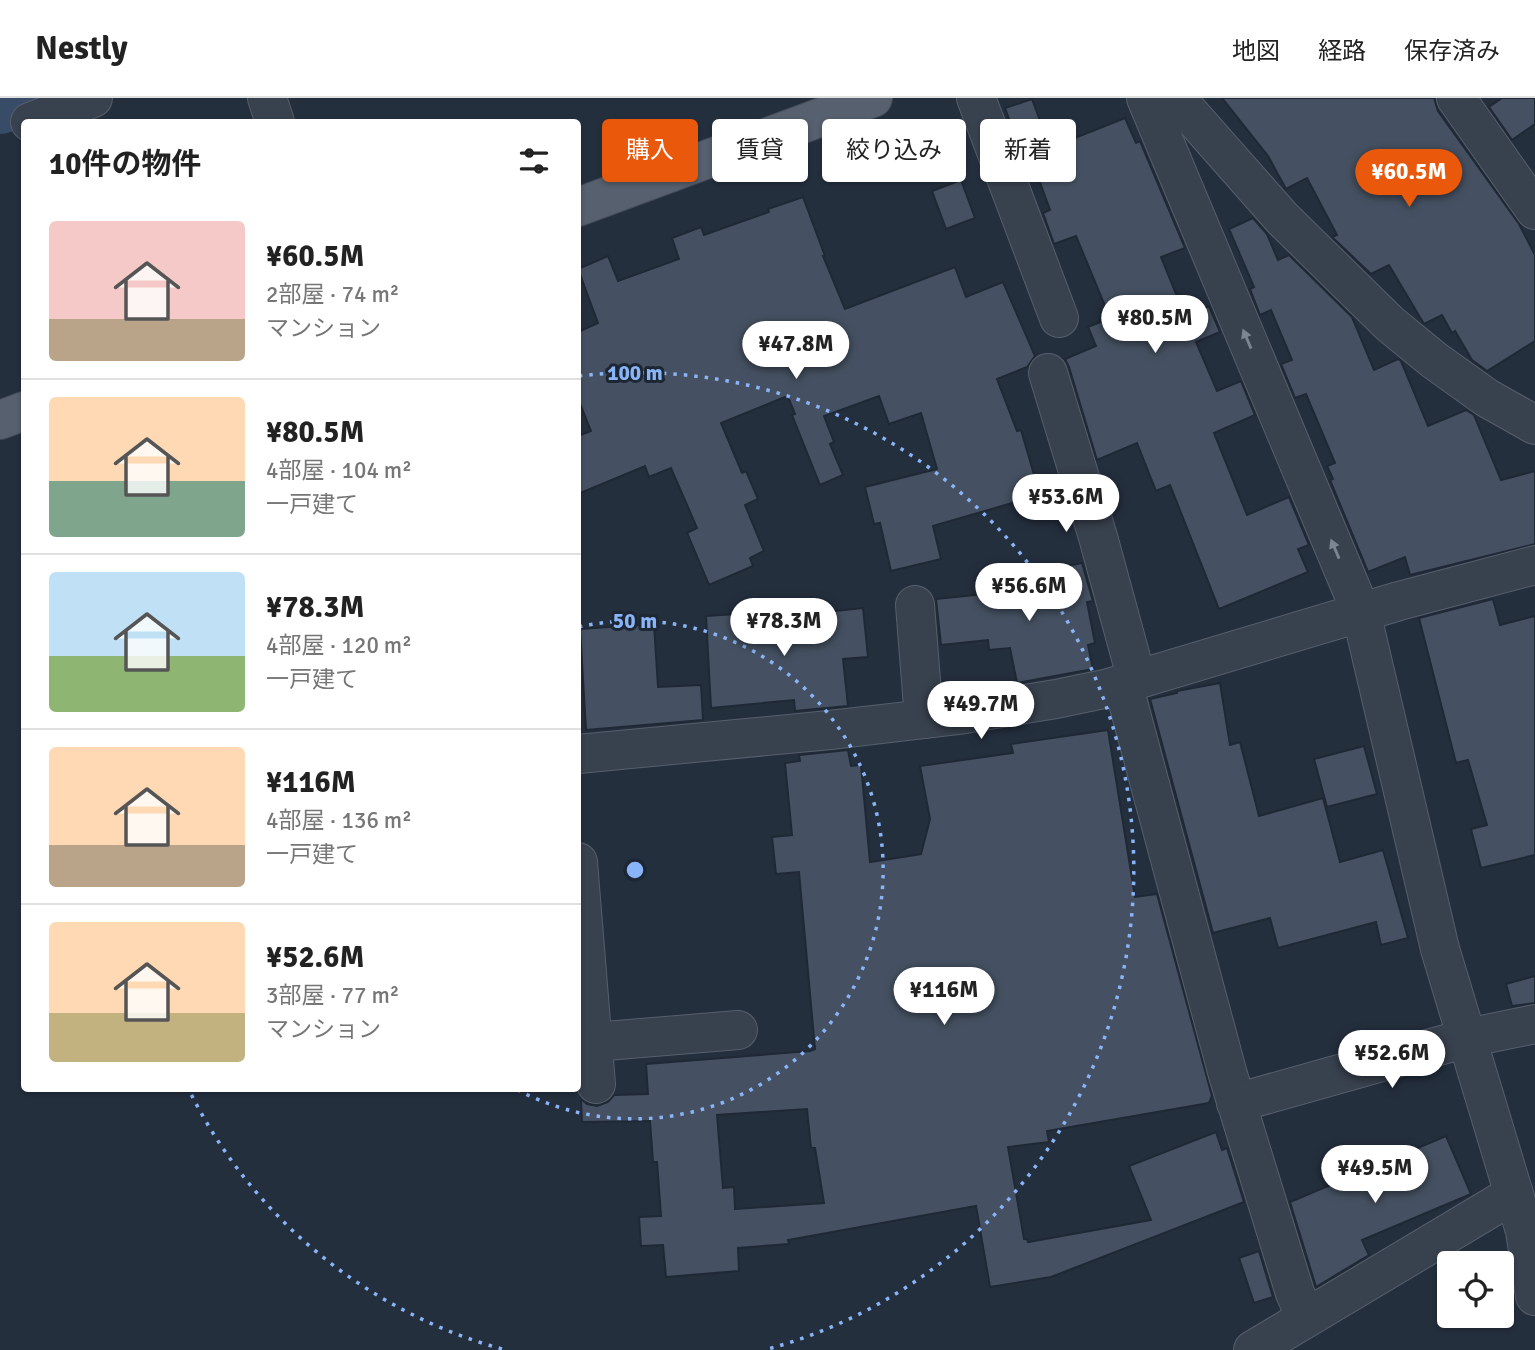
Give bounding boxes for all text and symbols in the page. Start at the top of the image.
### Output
text: Nestly [35,28,128,69]
text: 地図 [1232,36,1280,66]
text: 経路 [1318,36,1366,66]
text: 保存済み [1404,36,1500,66]
chip: 購入 [602,119,698,182]
chip: 賃貸 [712,119,808,182]
chip: 絞り込み [822,119,966,182]
chip: 新着 [980,119,1076,182]
icon: filters [515,142,553,180]
text: 10件の物件 [49,146,201,183]
pin: ¥60.5M [1352,150,1466,209]
text: ¥60.5M [1371,157,1447,186]
text: ¥60.5M [266,238,364,275]
icon: home [105,249,189,333]
text: 2部屋 · 74 m² [266,280,399,309]
pin: ¥80.5M [1098,296,1212,355]
text: ¥80.5M [1117,303,1193,332]
text: マンション [266,314,381,343]
pin: ¥47.8M [739,322,853,381]
text: ¥47.8M [758,329,834,358]
one-way arrow [1241,329,1253,349]
text: 100 m [607,360,663,386]
text: ¥80.5M [266,414,364,451]
icon: home [105,425,189,509]
text: 4部屋 · 104 m² [266,456,412,485]
pin: ¥53.6M [1009,474,1123,534]
text: ¥53.6M [1028,482,1104,511]
text: 一戸建て [266,490,358,519]
one-way arrow [1329,538,1340,559]
pin: ¥56.6M [972,564,1086,623]
text: ¥56.6M [991,571,1067,600]
text: ¥78.3M [266,589,364,626]
pin: ¥78.3M [727,598,841,658]
icon: home [105,600,189,684]
text: ¥78.3M [746,606,822,635]
text: 50 m [613,608,657,634]
text: 4部屋 · 120 m² [266,631,412,660]
text: 一戸建て [266,665,358,694]
pin: ¥49.7M [924,682,1038,741]
text: ¥49.7M [943,689,1019,718]
text: ¥116M [266,764,356,801]
icon: home [105,775,189,859]
text: 4部屋 · 136 m² [266,806,412,835]
text: 一戸建て [266,840,358,869]
centre of rings [623,858,647,882]
text: ¥52.6M [266,939,364,976]
icon: home [105,950,189,1034]
pin: ¥116M [895,968,993,1027]
text: ¥116M [910,975,978,1004]
text: 3部屋 · 77 m² [266,981,399,1010]
text: マンション [266,1015,381,1044]
pin: ¥52.6M [1335,1030,1449,1090]
text: ¥52.6M [1354,1038,1430,1067]
pin: ¥49.5M [1318,1146,1432,1205]
text: ¥49.5M [1337,1153,1413,1182]
map controls [1437,1251,1514,1328]
button: locate [1437,1251,1514,1328]

